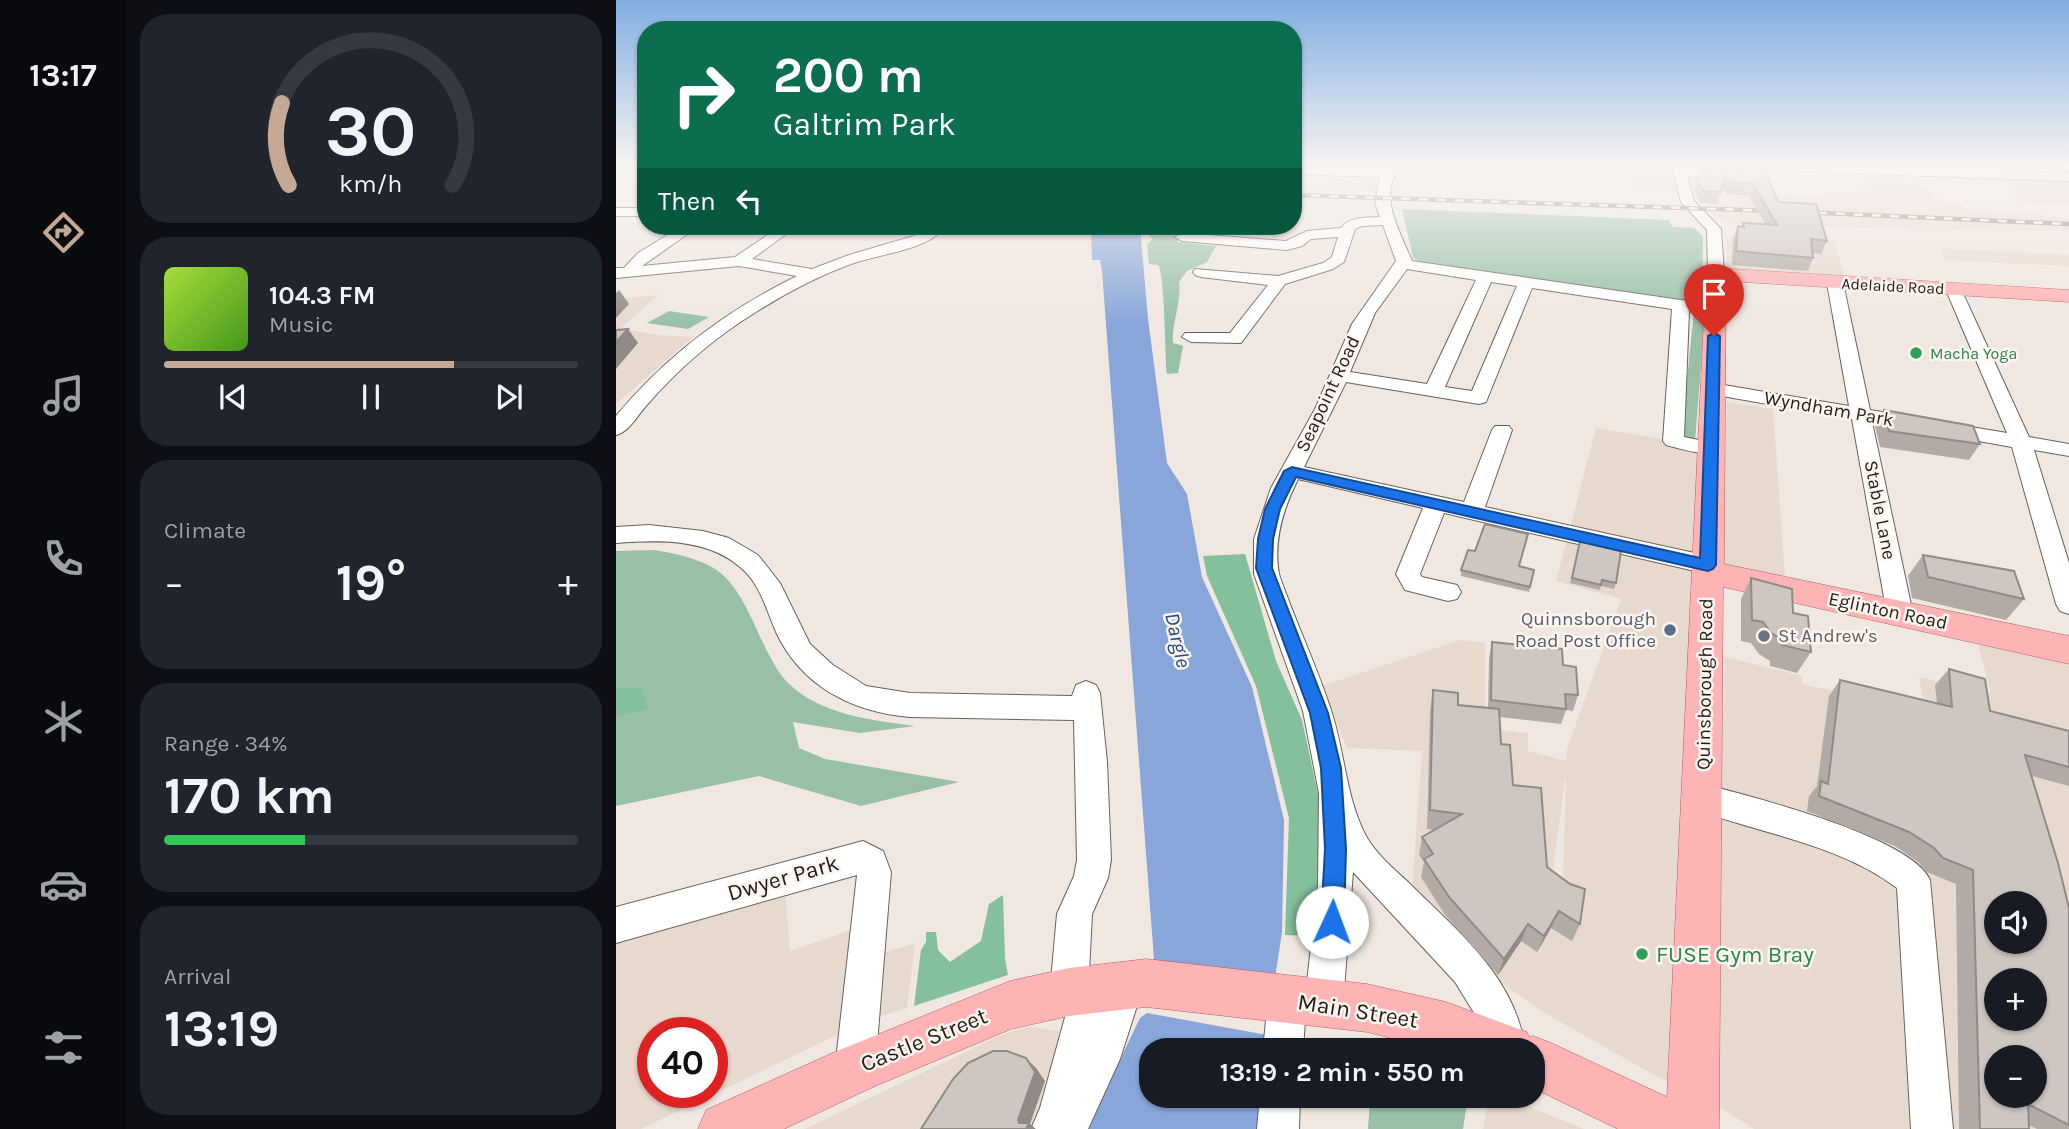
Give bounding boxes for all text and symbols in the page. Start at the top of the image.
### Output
text: 200 m [773,47,924,104]
icon: right [658,49,749,140]
text: 13:17 [29,57,97,94]
text: 30 [325,88,417,173]
text: Galtrim Park [773,106,956,143]
text: km/h [339,168,403,197]
icon: left [730,182,768,220]
text: Then [658,186,716,217]
icon: directions [39,208,88,257]
pin [1684,264,1744,336]
street label: Adelaide Road [1841,274,1945,298]
icon: arrive [1695,275,1733,313]
text: 104.3 FM [269,280,375,311]
text: Music [269,311,333,338]
street label: Seapoint Road [1291,332,1365,456]
place label: Macha Yoga [1930,344,2017,363]
marker: Macha Yoga [1908,345,1924,361]
icon: music [39,371,88,420]
icon: previous [214,378,252,416]
icon: pause [352,378,390,416]
icon: next [490,378,528,416]
street label: Wyndham Park [1762,387,1896,431]
street label: Stable Lane [1860,459,1900,561]
text: Climate [164,517,246,544]
icon: phone [39,534,88,583]
text: 19° [336,552,406,613]
text: − [164,561,184,606]
text: + [558,561,578,606]
street label: Eglinton Road [1826,588,1950,634]
street label: Quinsborough Road [1693,598,1717,770]
place label: Quinnsborough Road Post Office [1515,608,1656,652]
water label: Dargle [1160,610,1196,670]
marker: Quinnsborough Road Post Office [1662,622,1678,638]
place label: St Andrew's [1778,625,1878,647]
marker: St Andrew's [1756,628,1772,644]
icon: climate [39,697,88,746]
text: Range · 34% [164,730,288,757]
text: 170 km [164,765,335,826]
street label: Dwyer Park [724,849,842,907]
icon: car [39,860,88,909]
position arrow [1295,885,1369,959]
map controls [1984,891,2047,1108]
button: sound [1984,891,2047,954]
place label: FUSE Gym Bray [1656,941,1814,968]
marker: FUSE Gym Bray [1634,946,1650,962]
text: Arrival [164,963,231,990]
button: + [1984,968,2047,1031]
street label: Main Street [1296,988,1420,1034]
text: 13:19 [164,998,279,1059]
street label: Castle Street [857,1002,992,1078]
speed limit sign: 40 [637,1017,728,1108]
icon: filters [39,1023,88,1072]
button: − [1984,1045,2047,1108]
text: 13:19 · 2 min · 550 m [1220,1057,1464,1088]

